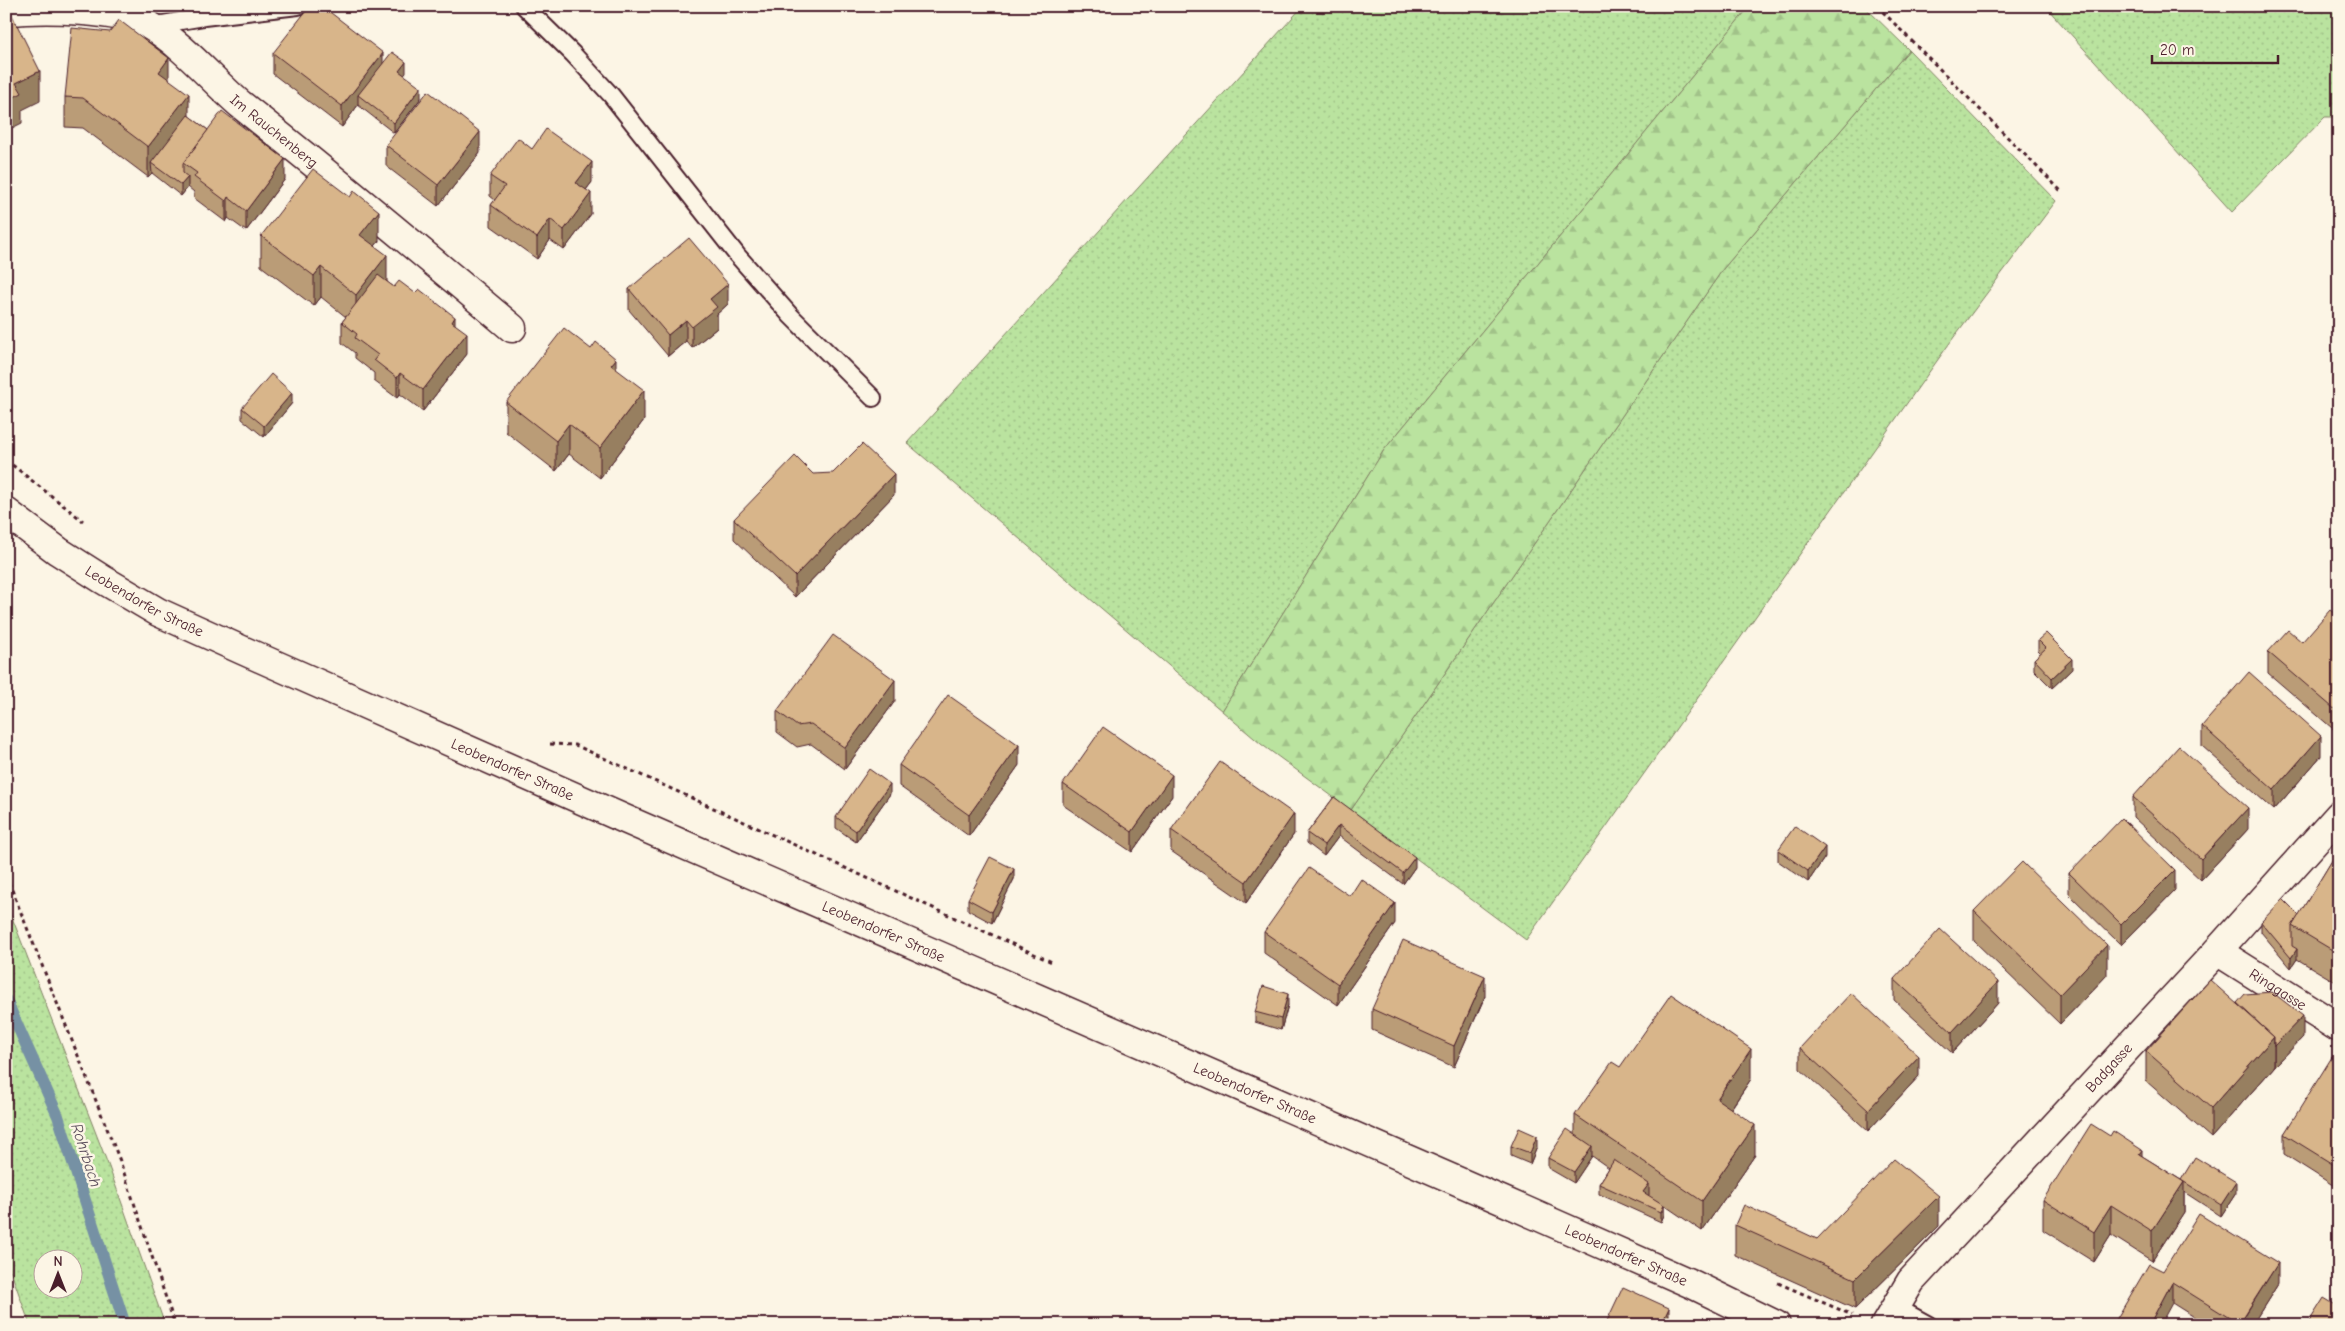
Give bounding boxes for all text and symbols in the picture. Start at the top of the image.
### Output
scale bar [2152,32,2279,64]
text: 20 m [2160,41,2194,59]
street label: Im Rauchenberg [226,91,321,172]
street label: Leobendorfer Straße [82,562,207,641]
street label: Leobendorfer Straße [448,734,577,805]
street label: Leobendorfer Straße [819,897,948,966]
street label: Ringgasse [2246,965,2310,1014]
street label: Badgasse [2082,1039,2136,1096]
street label: Leobendorfer Straße [1191,1058,1320,1128]
water label: Rohrbach [67,1121,105,1190]
street label: Leobendorfer Straße [1562,1220,1691,1290]
north arrow [32,1248,82,1298]
text: N [53,1253,63,1270]

